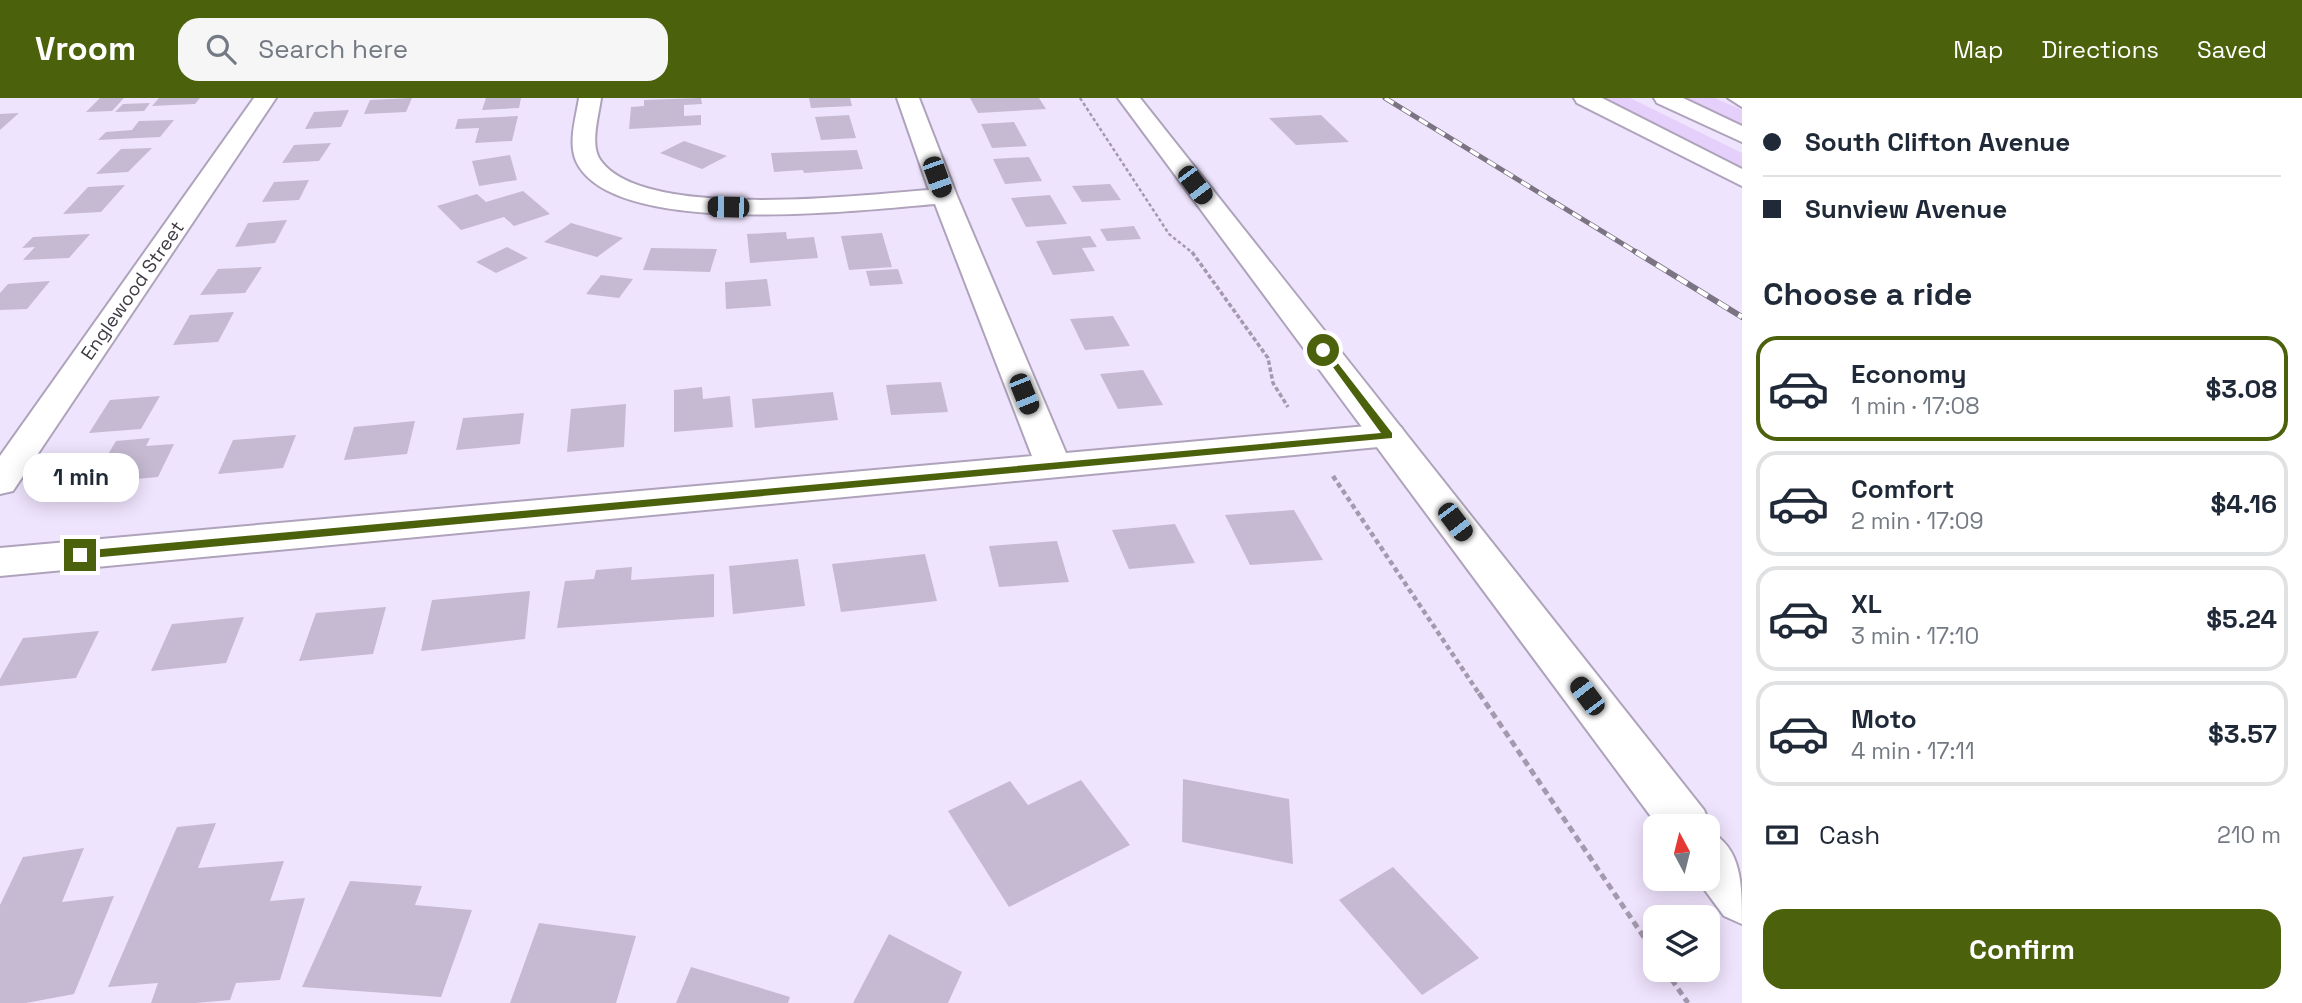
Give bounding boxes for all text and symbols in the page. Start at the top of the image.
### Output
search box [178,18,668,81]
text: Vroom [35,28,136,70]
icon: search [202,30,240,68]
text: Search here [258,32,408,66]
text: Map [1953,34,2003,65]
text: Directions [2041,34,2159,65]
text: Saved [2197,34,2267,65]
text: South Clifton Avenue [1805,125,2070,159]
car [920,154,955,200]
car [1174,162,1217,208]
text: Sunview Avenue [1805,192,2007,226]
car [707,196,750,218]
street label: Englewood Street [75,216,190,365]
text: Choose a ride [1763,274,1973,314]
route start [1307,334,1339,366]
icon: car [1767,357,1830,420]
text: Economy [1851,357,1967,391]
car [1007,371,1042,417]
text: $3.08 [2206,372,2277,406]
text: 1 min · 17:08 [1851,391,1980,421]
callout: 1 min [22,454,138,503]
text: 1 min [53,462,109,492]
icon: car [1767,472,1830,535]
text: Comfort [1851,472,1954,506]
text: $4.16 [2210,487,2277,521]
car [1434,499,1477,545]
text: 2 min · 17:09 [1851,506,1984,536]
route end [64,539,96,571]
icon: car [1767,587,1830,650]
text: XL [1851,587,1882,621]
text: $5.24 [2206,602,2277,636]
text: 3 min · 17:10 [1851,621,1979,651]
car [1566,673,1609,719]
icon: car [1767,702,1830,765]
text: Moto [1851,702,1917,736]
text: $3.57 [2208,717,2277,751]
text: 4 min · 17:11 [1851,736,1975,766]
north arrow [1643,814,1720,891]
map controls [1643,814,1720,982]
icon: cash [1763,816,1801,854]
text: Cash [1819,818,1880,852]
text: 210 m [2217,820,2281,850]
button: layers [1643,905,1720,982]
button: Confirm [1763,909,2281,989]

